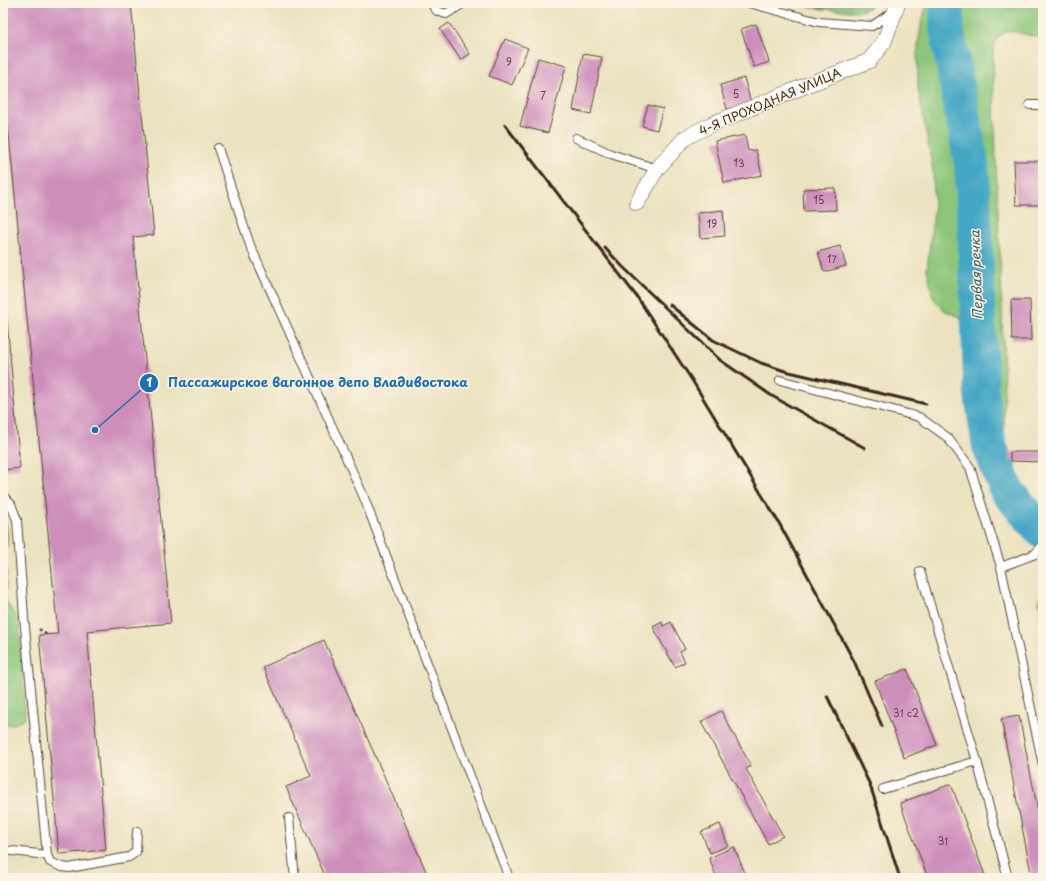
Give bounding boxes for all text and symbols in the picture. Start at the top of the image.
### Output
house number: 9 [506,54,512,69]
street label: 4-Я ПРОХОДНАЯ УЛИЦА [696,63,843,139]
house number: 5 [733,86,739,101]
house number: 7 [540,88,546,103]
house number: 13 [733,155,745,170]
house number: 15 [814,192,824,207]
house number: 19 [707,216,717,231]
water label: Первая речка [964,229,987,320]
house number: 17 [827,251,838,266]
callout: Пассажирское вагонное депо Владивостока [139,370,476,395]
text: Пассажирское вагонное депо Владивостока [168,372,468,391]
text: 1 [146,373,152,391]
house number: 31 с2 [893,705,919,720]
house number: 31 [938,833,948,848]

